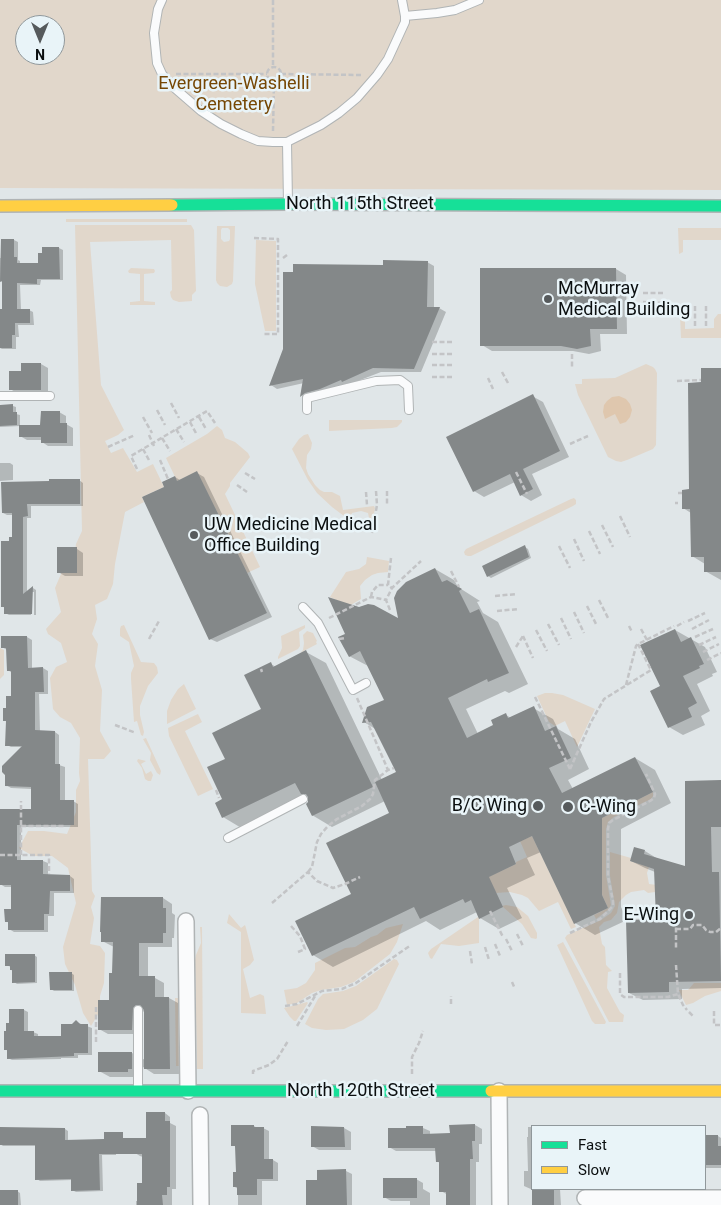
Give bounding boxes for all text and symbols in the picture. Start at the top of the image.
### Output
north arrow [15,15,65,65]
text: N [35,46,45,62]
park label: Evergreen-Washelli Cemetery [158,73,310,116]
street label: North 115th Street [286,193,434,215]
place label: McMurray Medical Building [558,278,690,320]
marker: McMurray Medical Building [542,293,554,305]
place label: UW Medicine Medical Office Building [204,514,377,556]
marker: UW Medicine Medical Office Building [188,529,200,541]
place label: B/C Wing [452,795,527,817]
place label: C-Wing [579,796,636,818]
marker: B/C Wing [531,799,545,813]
marker: C-Wing [561,800,575,814]
place label: E-Wing [623,904,679,926]
marker: E-Wing [683,909,695,921]
street label: North 120th Street [287,1080,435,1102]
legend [531,1125,706,1190]
text: Fast [578,1136,607,1154]
text: Slow [578,1161,610,1179]

